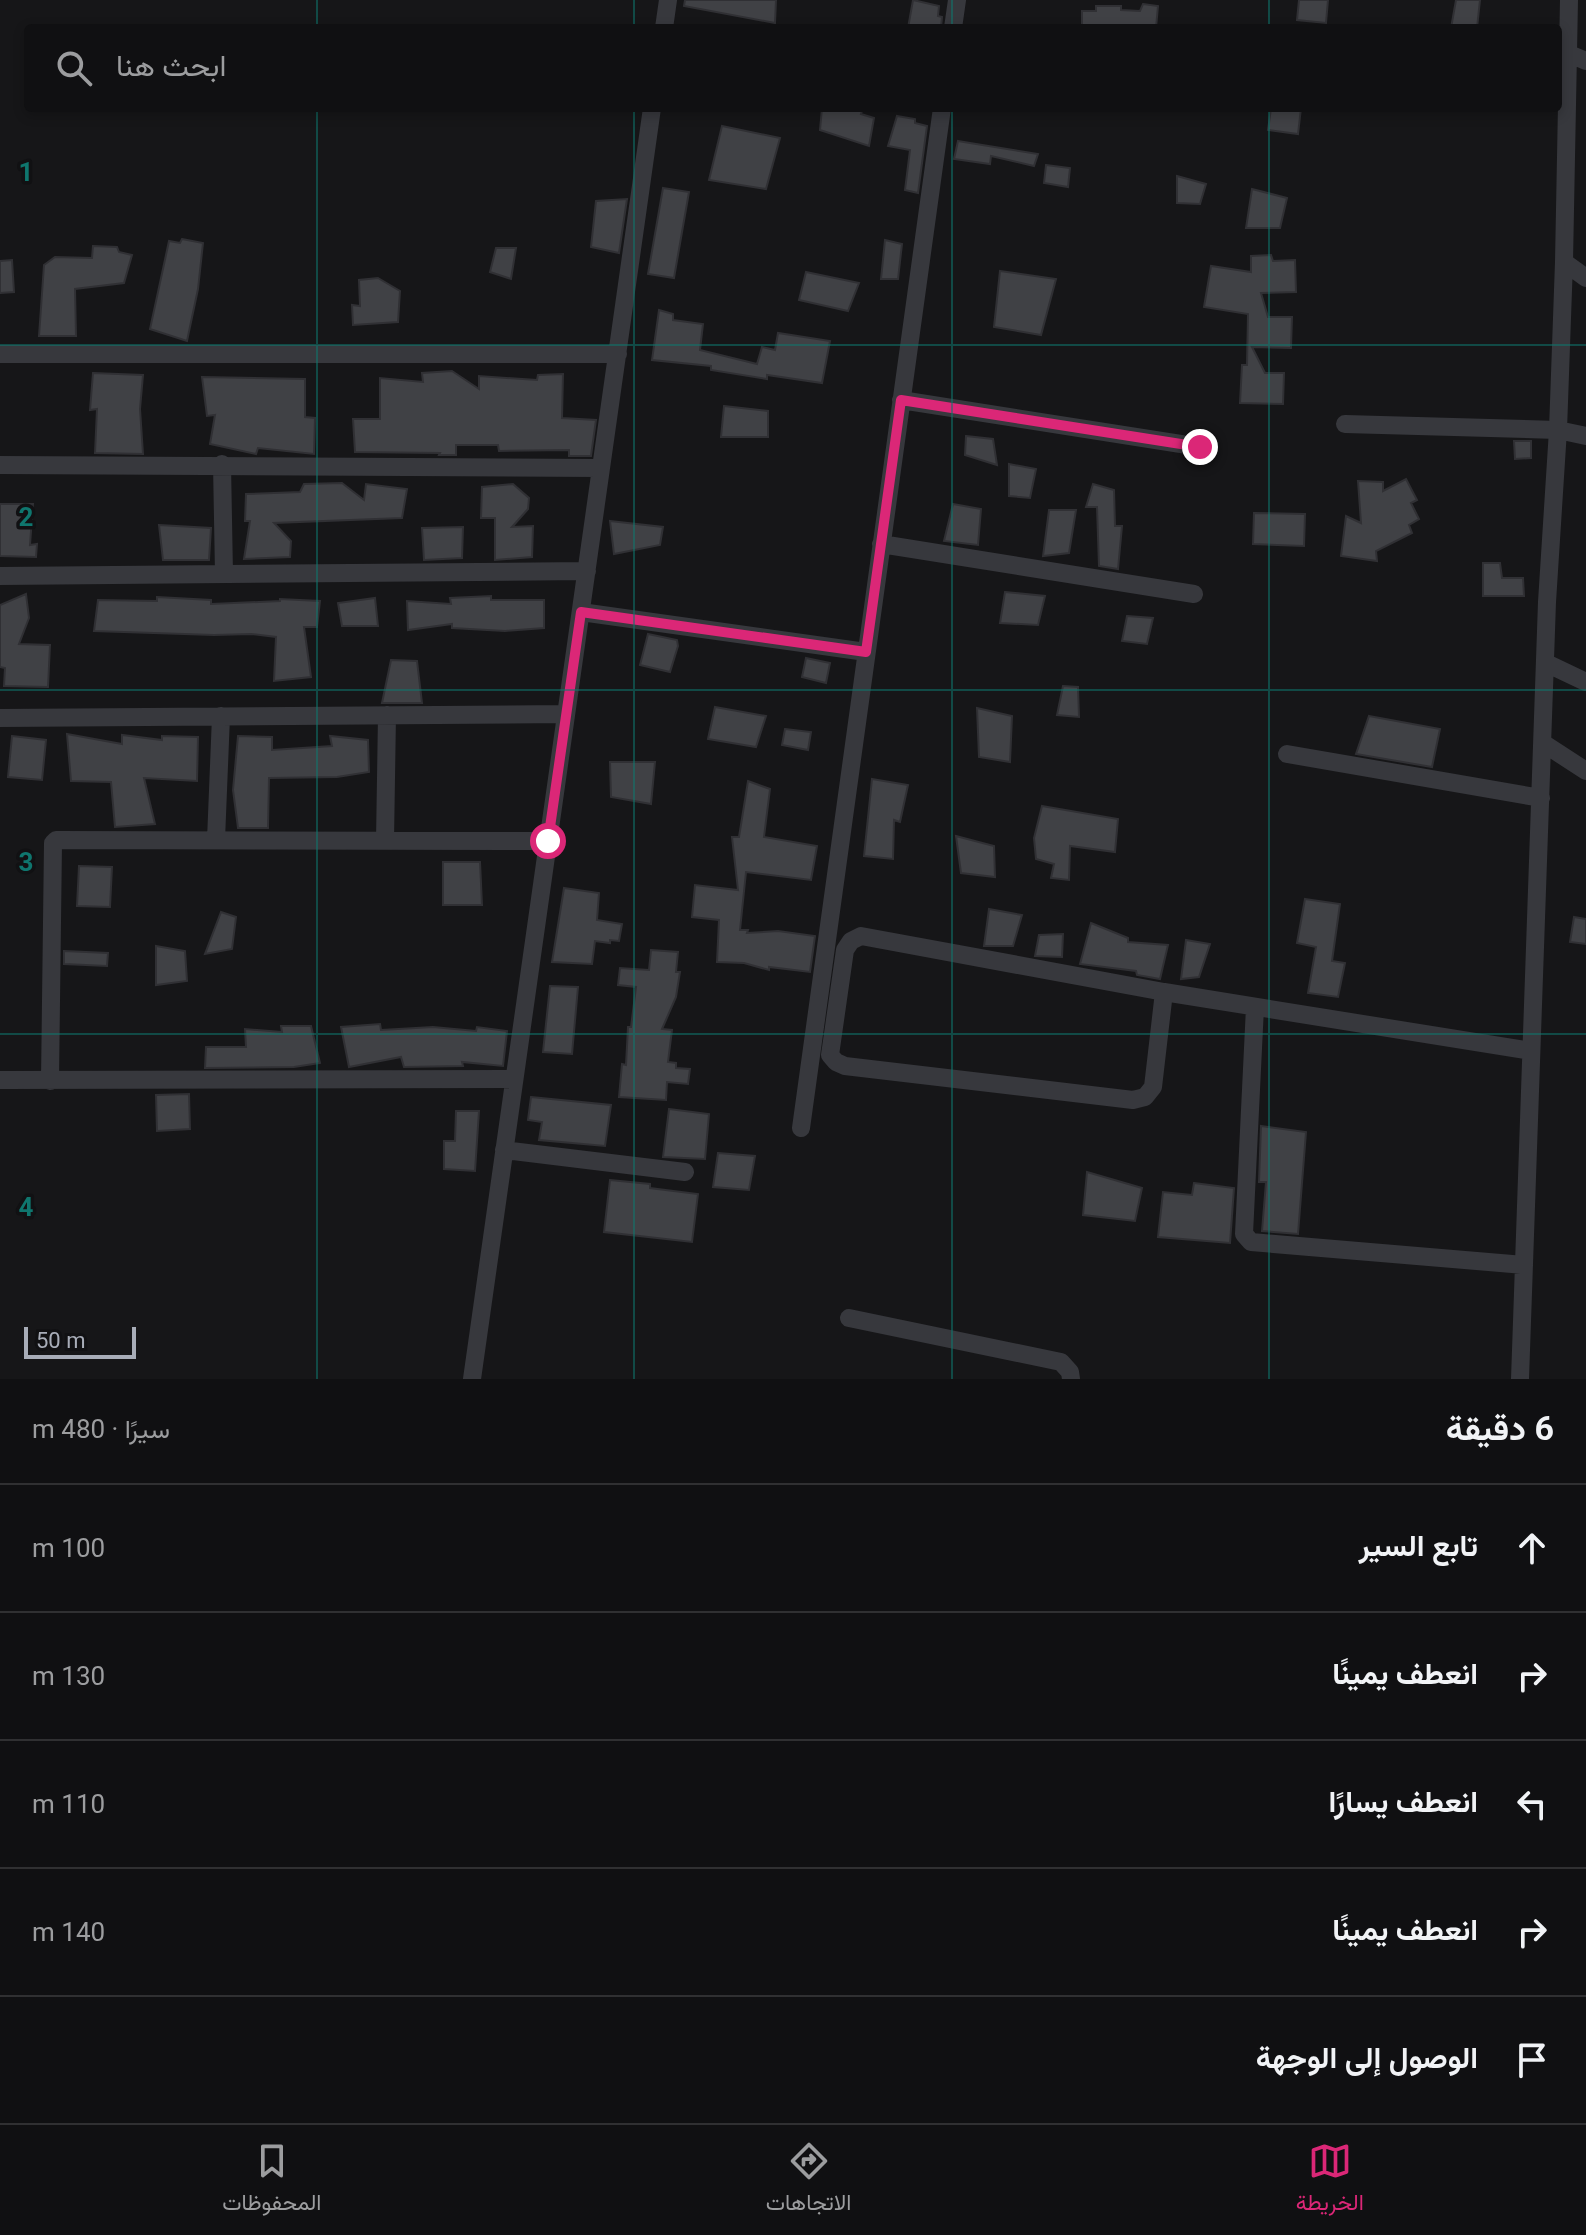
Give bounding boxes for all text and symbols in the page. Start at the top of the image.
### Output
search box [24,24,1562,112]
icon: search [52,46,96,90]
text: ابحث هنا [116,48,226,83]
text: 1 [19,157,33,187]
route end [1182,429,1218,465]
text: 2 [19,502,33,532]
route start [530,823,566,859]
text: 3 [19,847,33,877]
text: 4 [19,1192,34,1222]
scale bar [24,1323,136,1359]
text: 50 m [36,1328,85,1353]
text: 6 دقيقة [1446,1408,1554,1448]
text: سيرًا · 480 m [32,1414,170,1444]
icon: ahead [1510,1526,1554,1570]
text: تابع السير [1359,1528,1478,1563]
text: 100 m [32,1533,105,1563]
icon: right [1510,1654,1554,1698]
text: انعطف يمينًا [1332,1656,1478,1691]
text: 130 m [32,1661,105,1691]
icon: left [1510,1782,1554,1826]
text: انعطف يسارًا [1329,1784,1478,1819]
text: 110 m [32,1789,105,1819]
icon: right [1510,1910,1554,1954]
text: انعطف يمينًا [1332,1912,1478,1947]
text: 140 m [32,1917,105,1947]
icon: arrive [1510,2038,1554,2082]
text: الوصول إلى الوجهة [1256,2040,1478,2075]
tab: المحفوظات [222,2139,321,2222]
tab: الاتجاهات [766,2139,851,2222]
tab: الخريطة [1296,2139,1364,2222]

